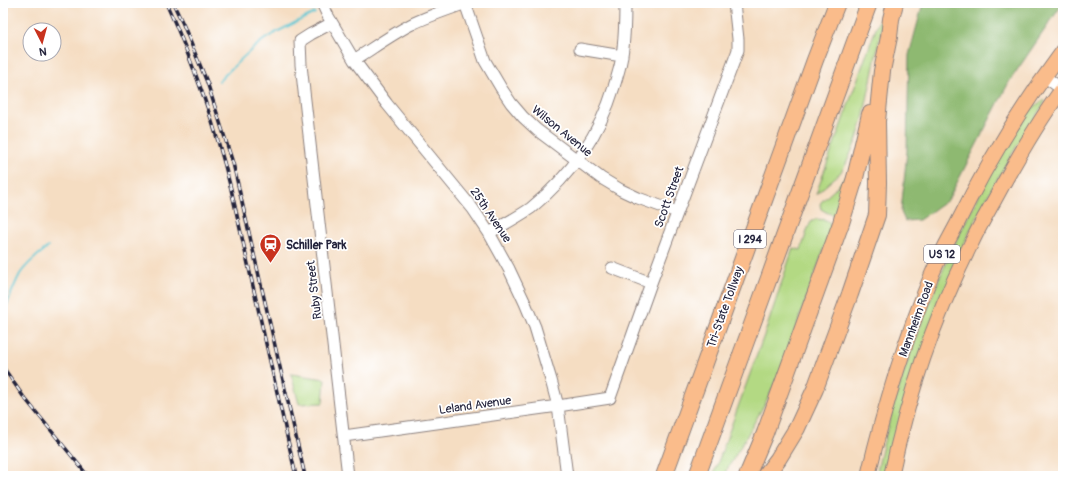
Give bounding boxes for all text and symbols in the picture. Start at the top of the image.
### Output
north arrow [22,22,62,62]
text: N [38,45,47,58]
street label: Wilson Avenue [529,103,595,160]
street label: Scott Street [651,164,688,230]
street label: 25th Avenue [467,185,515,246]
road number: I 294 [734,230,766,248]
station icon: Schiller Park [257,232,283,265]
place label: Schiller Park [286,238,348,253]
road number: US 12 [924,245,960,263]
street label: Ruby Street [303,260,326,320]
street label: Tri-State Tollway [704,265,747,350]
street label: Mannheim Road [896,279,937,359]
street label: Leland Avenue [438,393,512,418]

